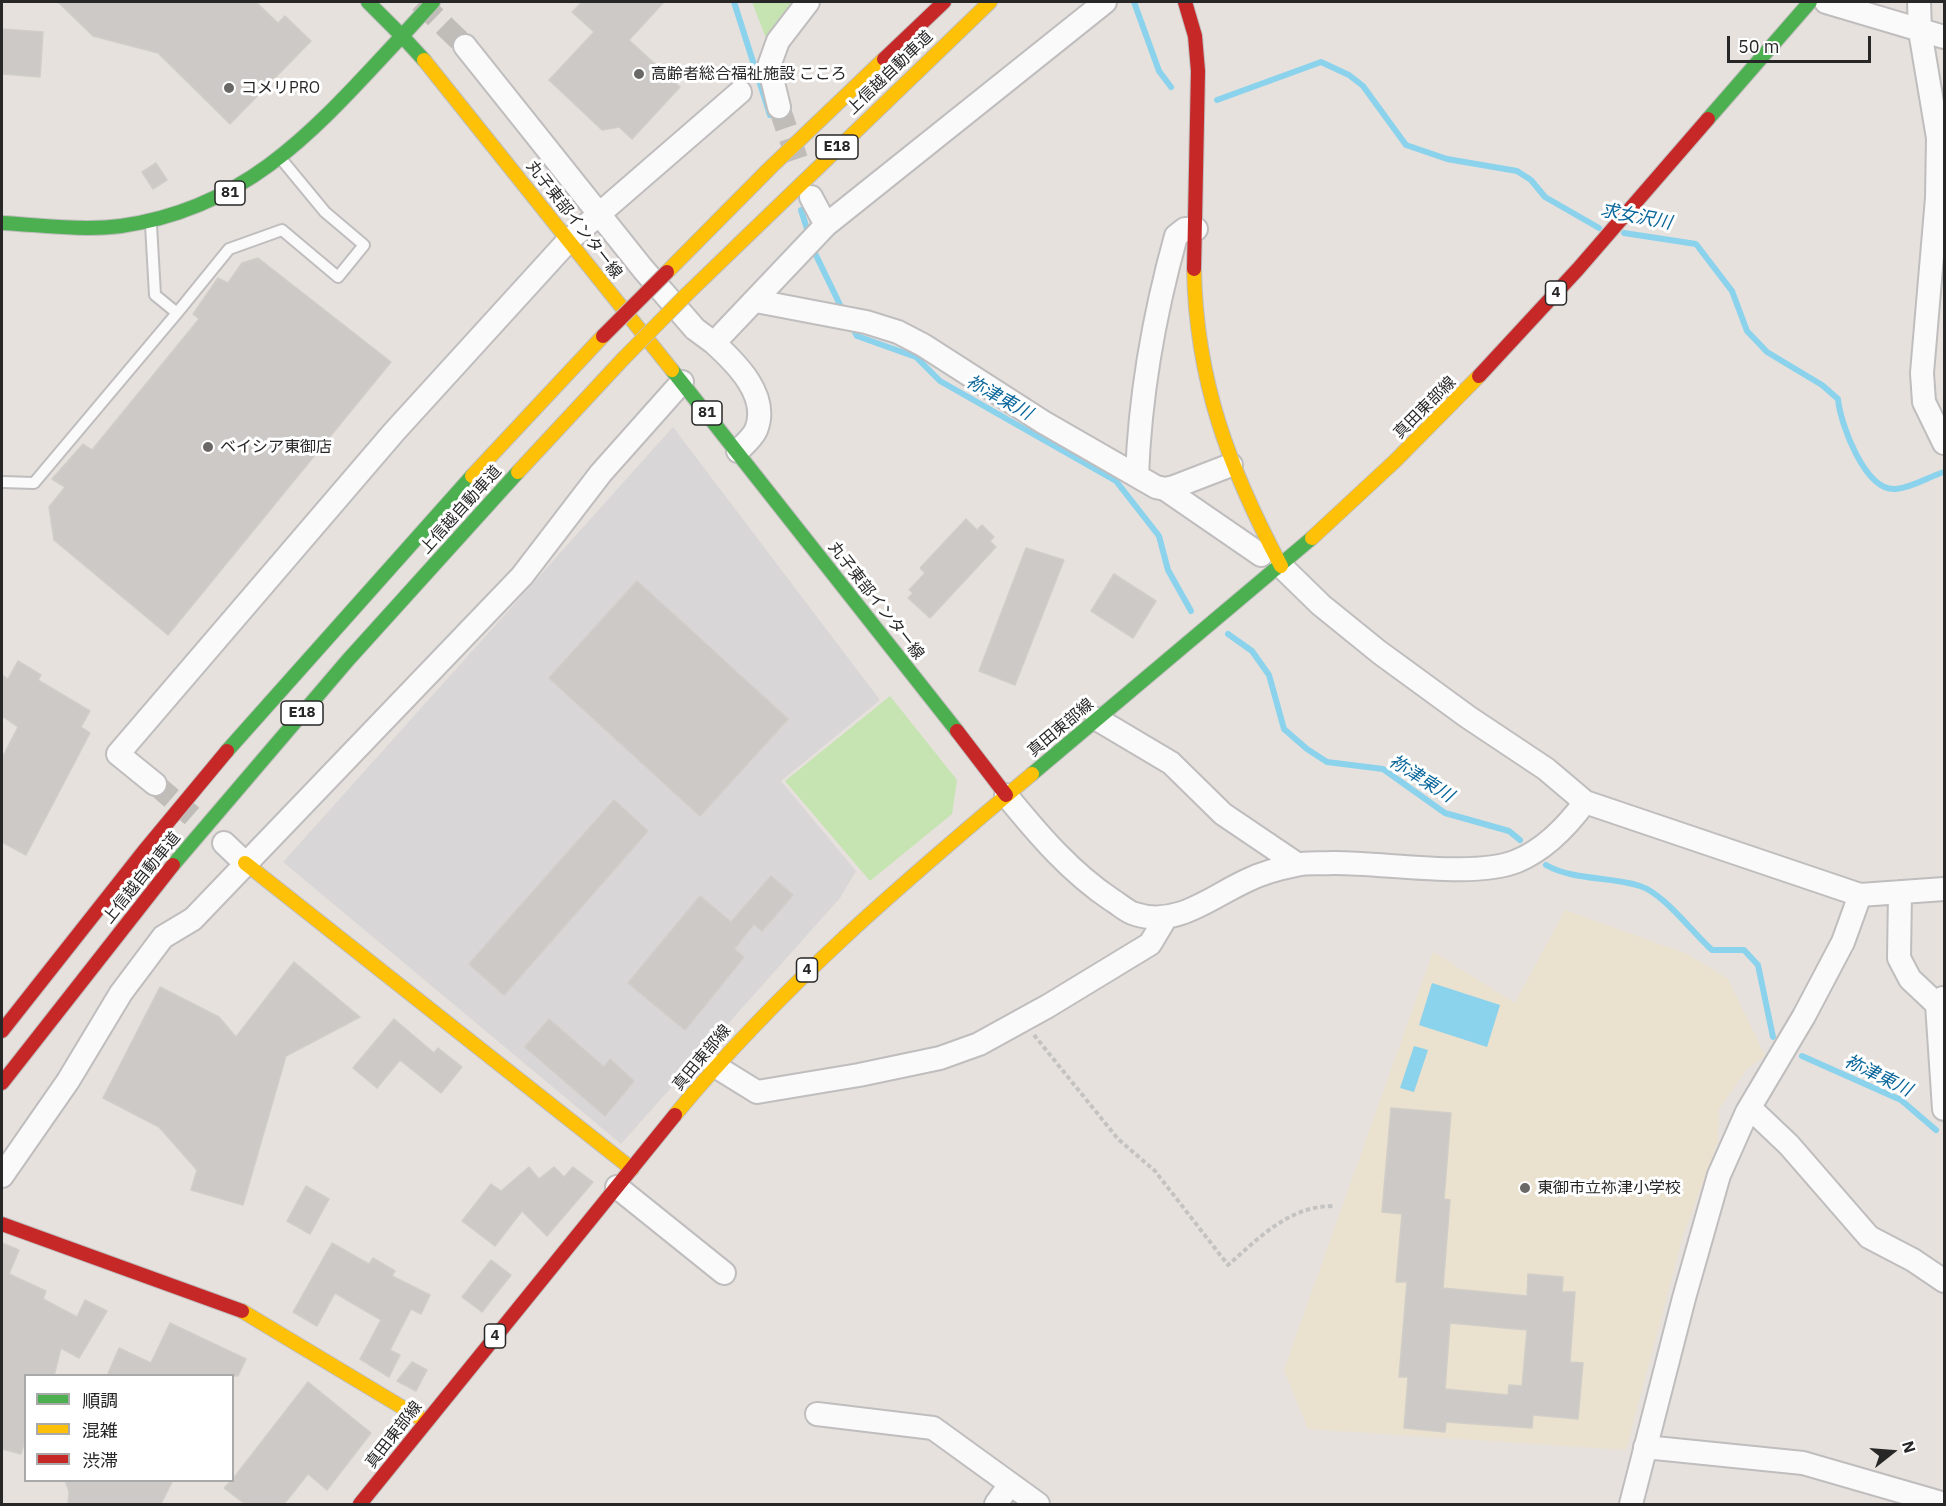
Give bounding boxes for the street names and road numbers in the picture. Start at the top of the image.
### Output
street label: 上信越自動車道 [843,27,937,119]
road number: E18 [816,135,858,159]
street label: 丸子東部インター線 [522,157,626,283]
road number: 81 [215,181,245,205]
road number: 4 [1546,281,1566,305]
street label: 真田東部線 [1390,373,1460,443]
road number: 81 [692,401,722,425]
street label: 上信越自動車道 [416,462,506,558]
street label: 丸子東部インター線 [824,538,928,664]
street label: 真田東部線 [1024,695,1098,761]
road number: E18 [281,701,323,725]
street label: 上信越自動車道 [99,828,185,928]
road number: 4 [796,958,818,982]
street label: 真田東部線 [669,1021,735,1095]
road number: 4 [484,1324,506,1348]
street label: 真田東部線 [362,1398,426,1472]

